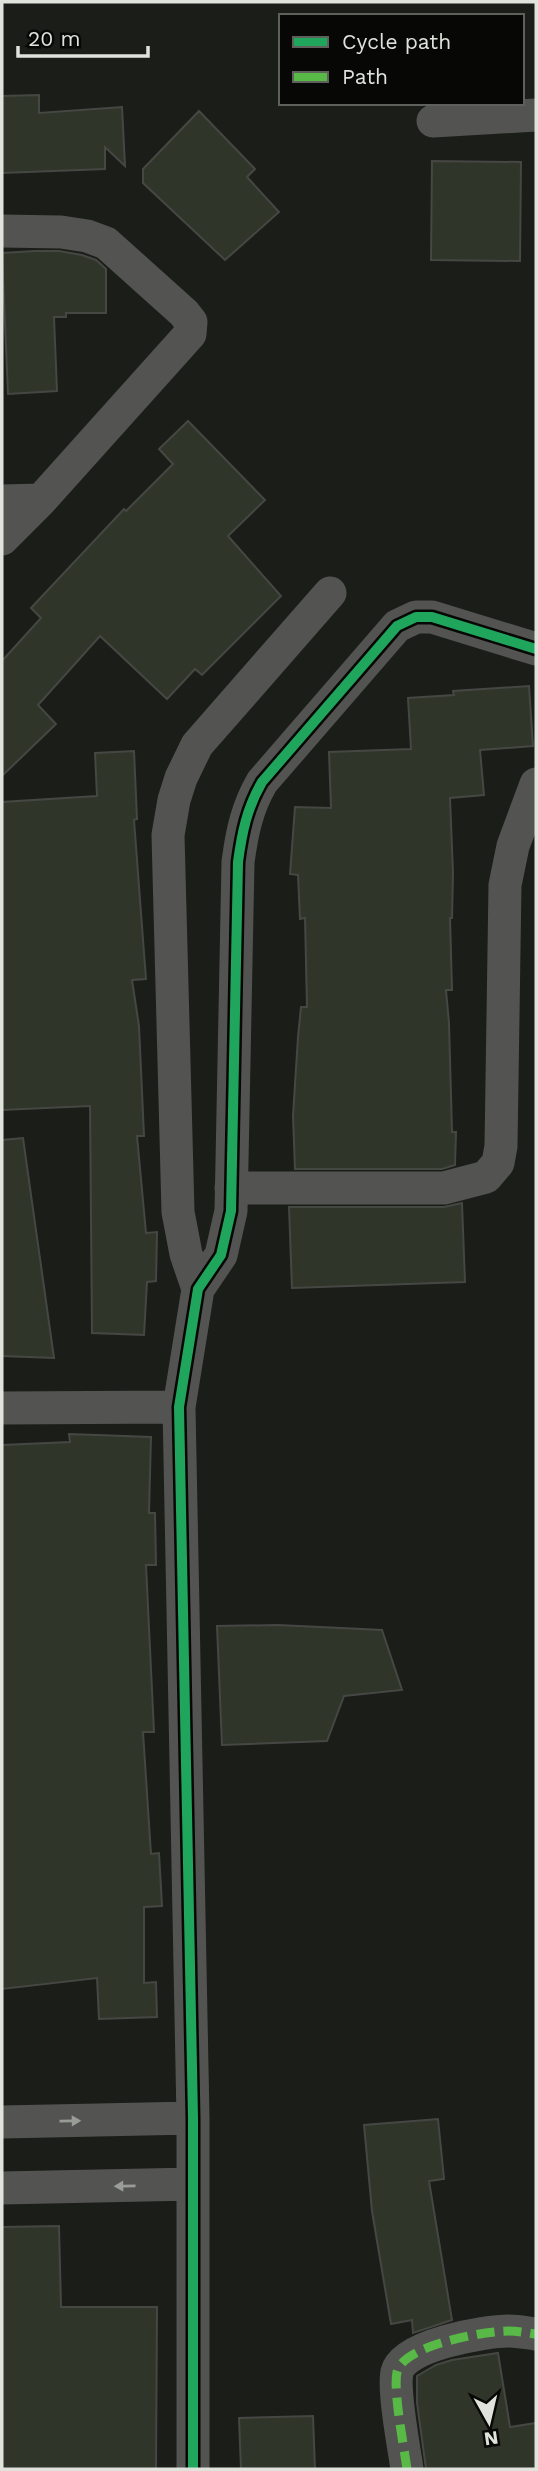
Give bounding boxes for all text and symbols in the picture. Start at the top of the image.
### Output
scale bar [18,14,147,58]
legend [279,14,524,105]
text: 20 m [28,26,80,51]
text: Cycle path [342,29,451,54]
text: Path [342,64,388,89]
one-way arrow [59,2115,81,2126]
one-way arrow [114,2180,136,2191]
north arrow [454,2387,524,2457]
text: N [483,2426,500,2451]

